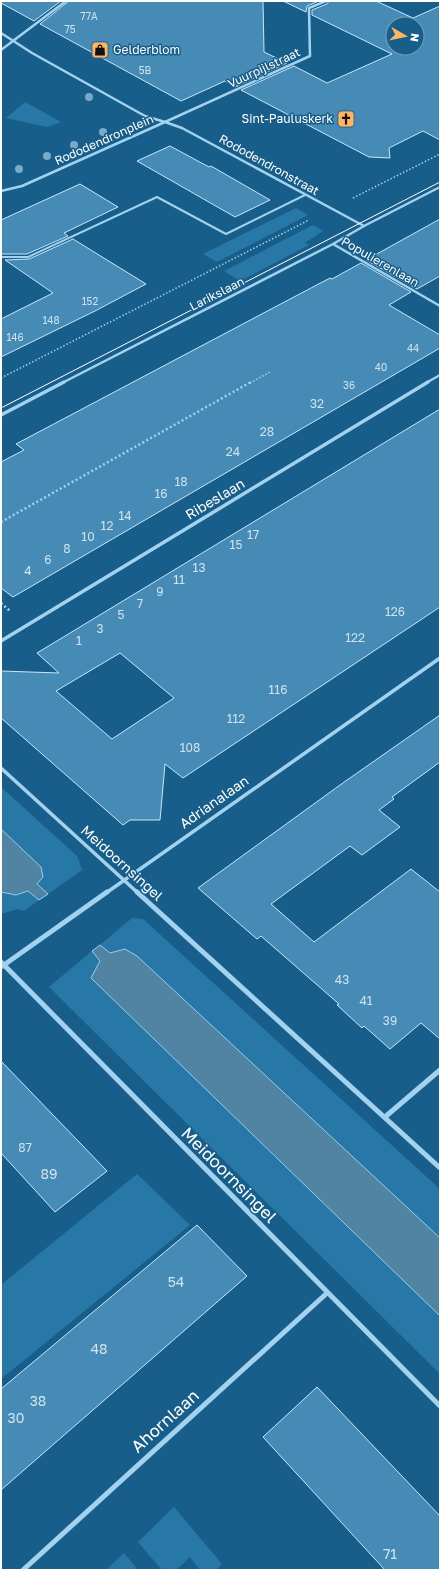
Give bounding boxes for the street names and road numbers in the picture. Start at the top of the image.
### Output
street label: Vuurpijlstraat [225,44,303,91]
street label: Rododendronplein [52,111,156,168]
street label: Rododendronstraat [217,131,322,198]
street label: Populierenlaan [339,233,422,290]
street label: Larikslaan [187,273,247,314]
street label: Ribeslaan [182,474,248,523]
street label: Adrianalaan [176,772,252,832]
street label: Meidoornsingel [78,821,167,904]
street label: Meidoornsingel [177,1122,282,1227]
street label: Ahornlaan [126,1385,203,1457]

